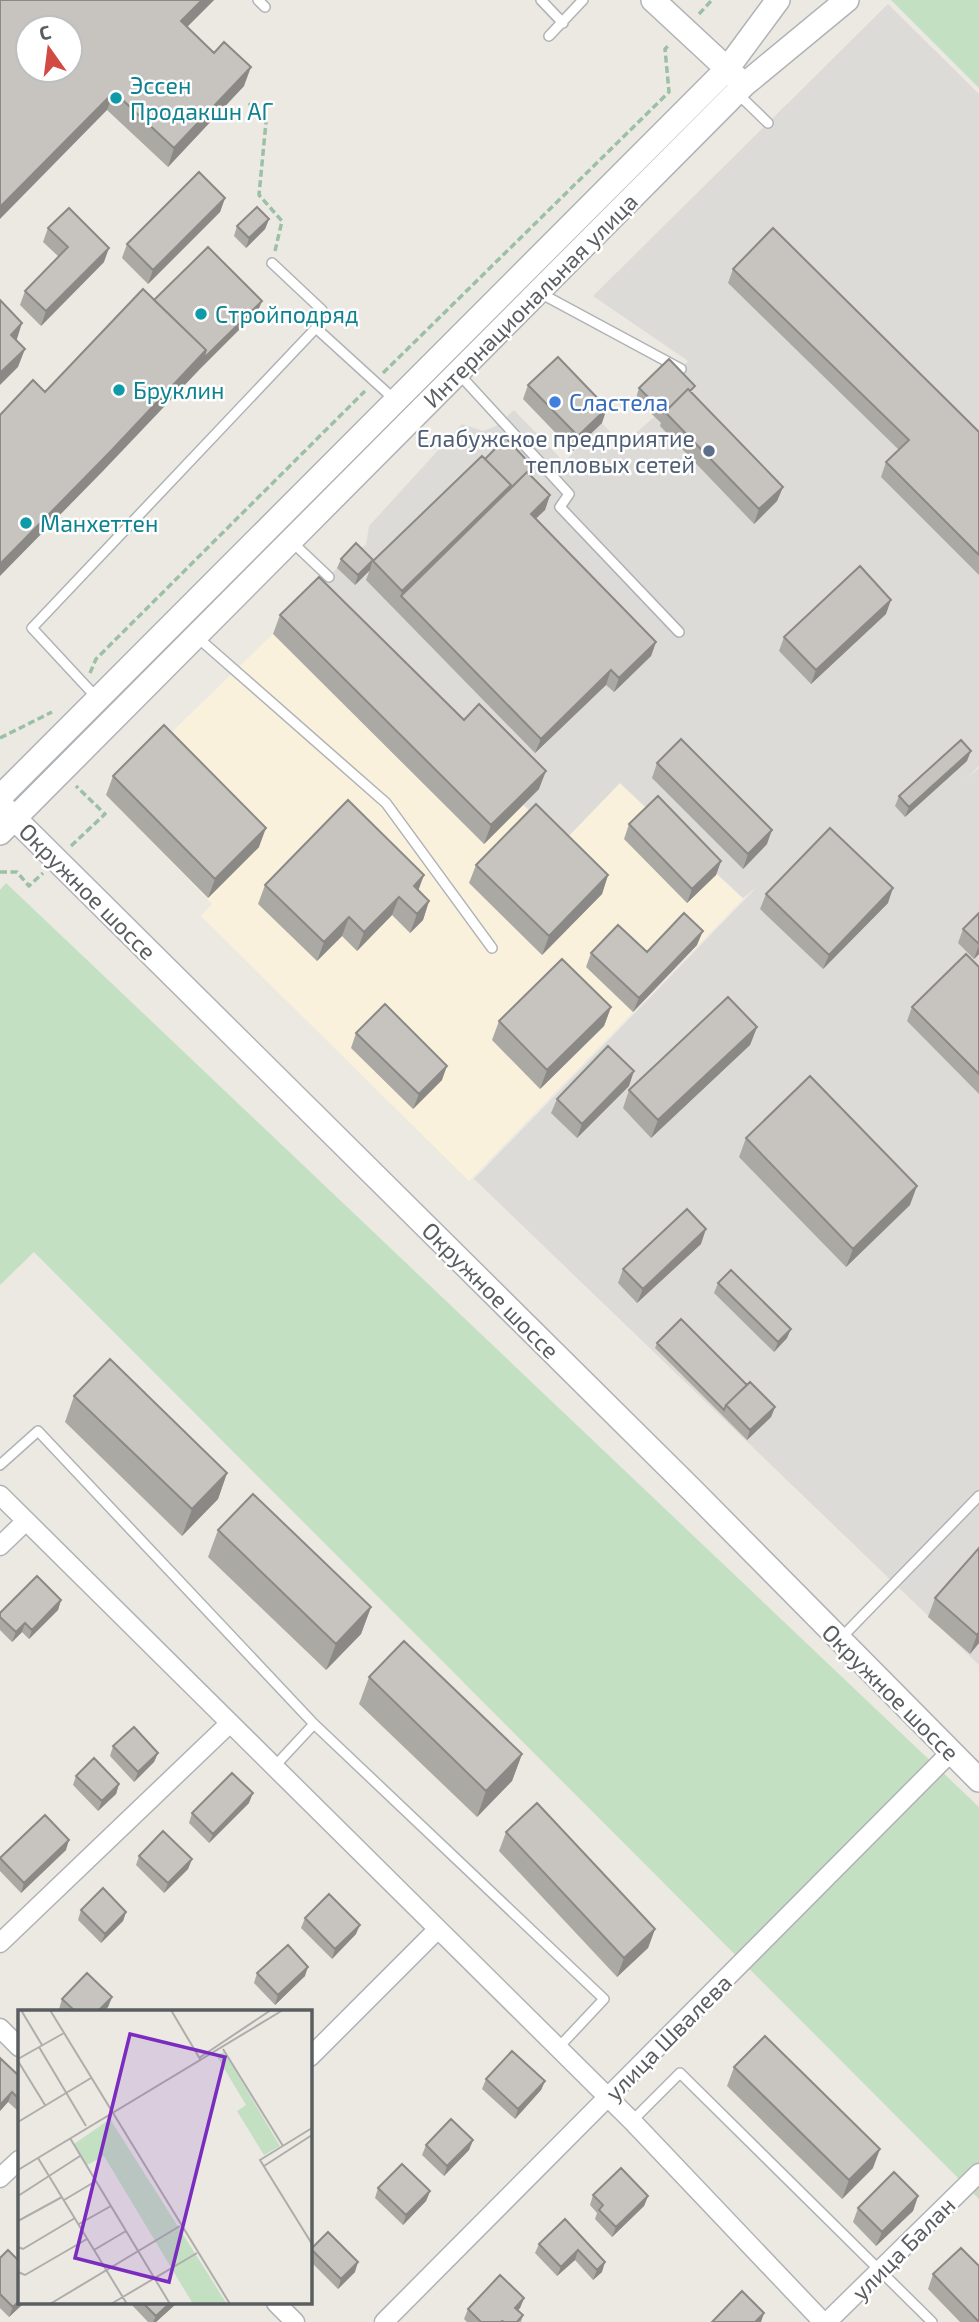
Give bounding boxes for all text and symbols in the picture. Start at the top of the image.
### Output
north arrow [14,14,84,84]
text: С [37,20,53,45]
place label: Эссен Продакшн АГ [130,71,274,125]
marker: Эссен Продакшн АГ [108,90,124,106]
street label: Интернациональная улица [417,187,644,414]
place label: Стройподряд [215,300,358,328]
marker: Стройподряд [193,306,209,322]
place label: Бруклин [133,376,224,405]
marker: Бруклин [111,382,127,398]
place label: Сластела [569,388,668,416]
marker: Сластела [547,394,563,410]
place label: Елабужское предприятие тепловых сетей [417,424,695,478]
marker: Елабужское предприятие тепловых сетей [701,443,717,459]
place label: Манхеттен [40,509,158,537]
marker: Манхеттен [18,515,34,531]
street label: Окружное шоссе [13,817,162,966]
street label: Окружное шоссе [416,1216,565,1365]
street label: Окружное шоссе [816,1618,965,1767]
street label: улица Швалева [599,1968,738,2107]
inset map [18,2010,312,2304]
street label: улица Балан [845,2190,961,2306]

